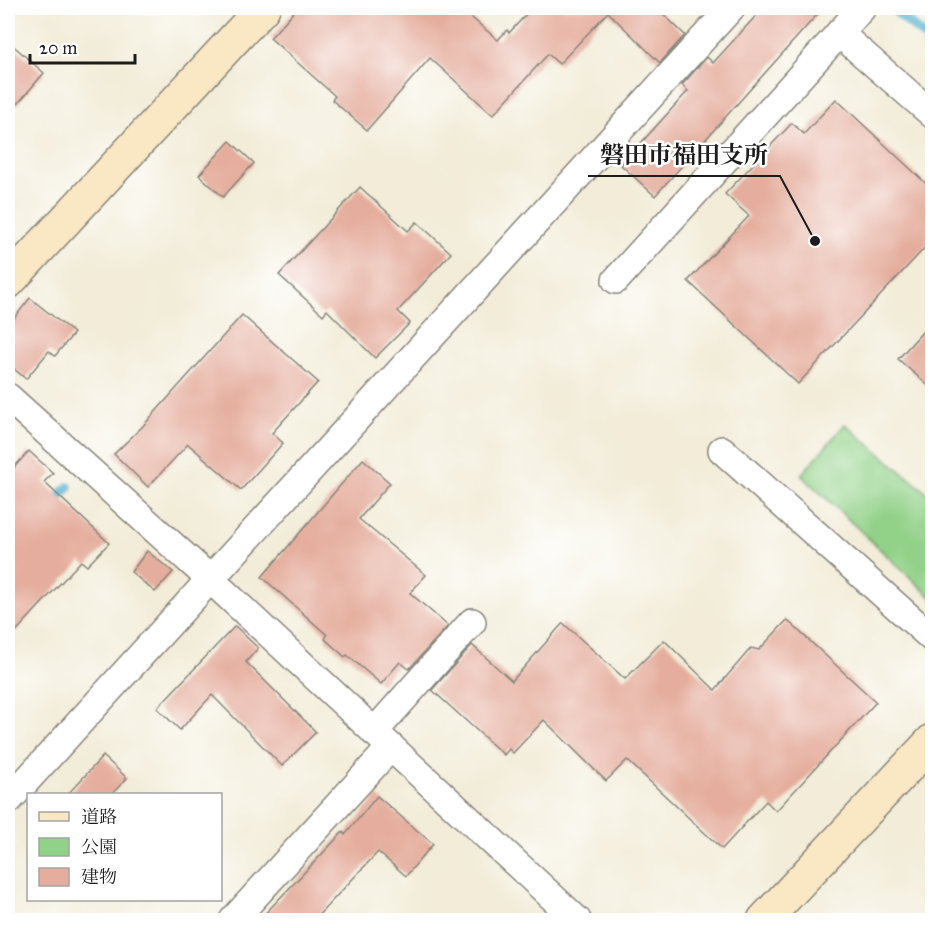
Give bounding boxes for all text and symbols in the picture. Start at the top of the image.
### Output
scale bar [30,27,135,65]
text: 20 m [39,37,77,59]
callout: 磐田市福田支所 [588,134,780,176]
text: 磐田市福田支所 [600,140,768,170]
legend [27,793,222,901]
text: 道路 [81,806,117,828]
text: 公園 [81,836,117,858]
text: 建物 [81,866,117,888]

